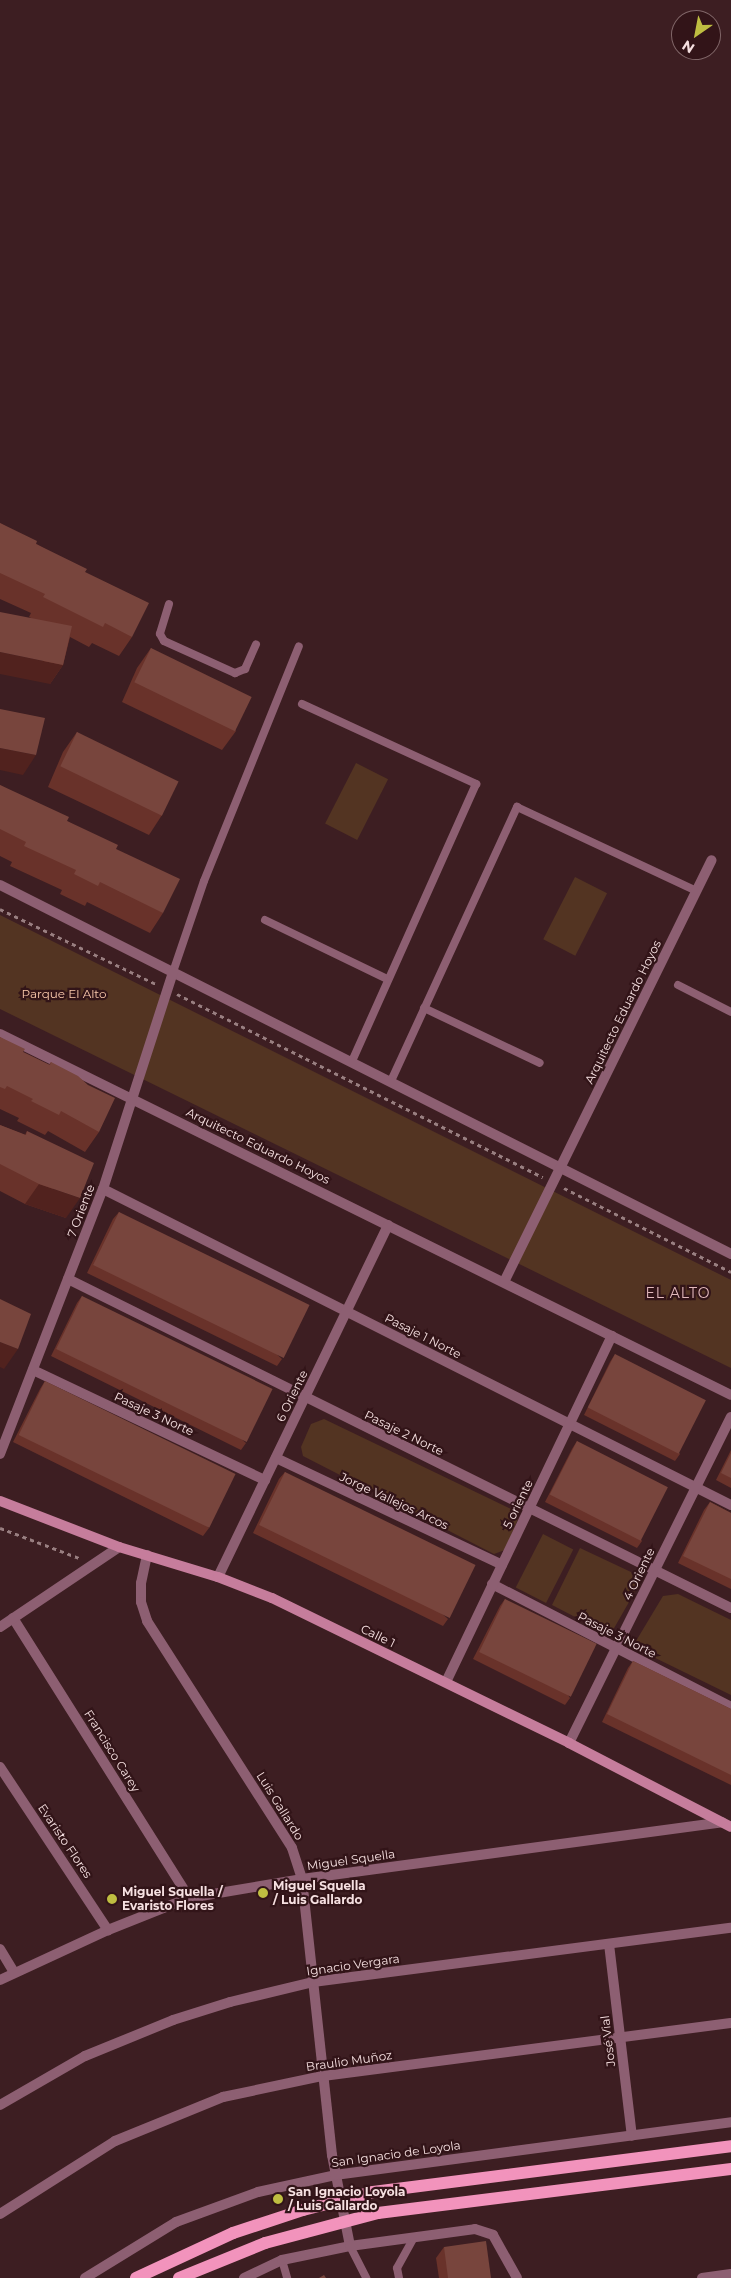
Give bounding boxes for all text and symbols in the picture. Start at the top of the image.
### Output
north arrow [671,10,721,60]
text: N [679,36,698,57]
street label: Arquitecto Eduardo Hoyos [582,938,664,1086]
park label: Parque El Alto [21,987,107,1001]
street label: Arquitecto Eduardo Hoyos [184,1105,332,1187]
street label: 7 Oriente [64,1183,98,1239]
district label: EL ALTO [645,1285,711,1301]
street label: Pasaje 1 Norte [382,1311,464,1361]
street label: 6 Oriente [273,1368,311,1424]
street label: Pasaje 3 Norte [112,1389,196,1439]
street label: Pasaje 2 Norte [362,1408,446,1458]
street label: Jorge Vallejos Arcos [337,1469,451,1533]
street label: 5 oriente [500,1477,536,1531]
street label: 4 Oriente [620,1546,658,1602]
street label: Pasaje 3 Norte [575,1609,659,1661]
street label: Calle 1 [358,1621,398,1651]
street label: Francisco Carey [81,1707,143,1795]
street label: Luis Gallardo [253,1769,307,1843]
street label: Evaristo Flores [35,1801,95,1881]
street label: Miguel Squella [306,1847,396,1873]
place label: Miguel Squella / Luis Gallardo [273,1879,366,1907]
place label: Miguel Squella / Evaristo Flores [122,1885,223,1913]
marker: Miguel Squella / Luis Gallardo [257,1887,269,1899]
marker: Miguel Squella / Evaristo Flores [106,1893,118,1905]
street label: Ignacio Vergara [305,1951,401,1979]
street label: José Vial [598,2015,618,2067]
street label: Braulio Muñoz [305,2048,393,2074]
street label: San Ignacio de Loyola [330,2138,462,2170]
place label: San Ignacio Loyola / Luis Gallardo [288,2185,406,2213]
marker: San Ignacio Loyola / Luis Gallardo [272,2193,284,2205]

